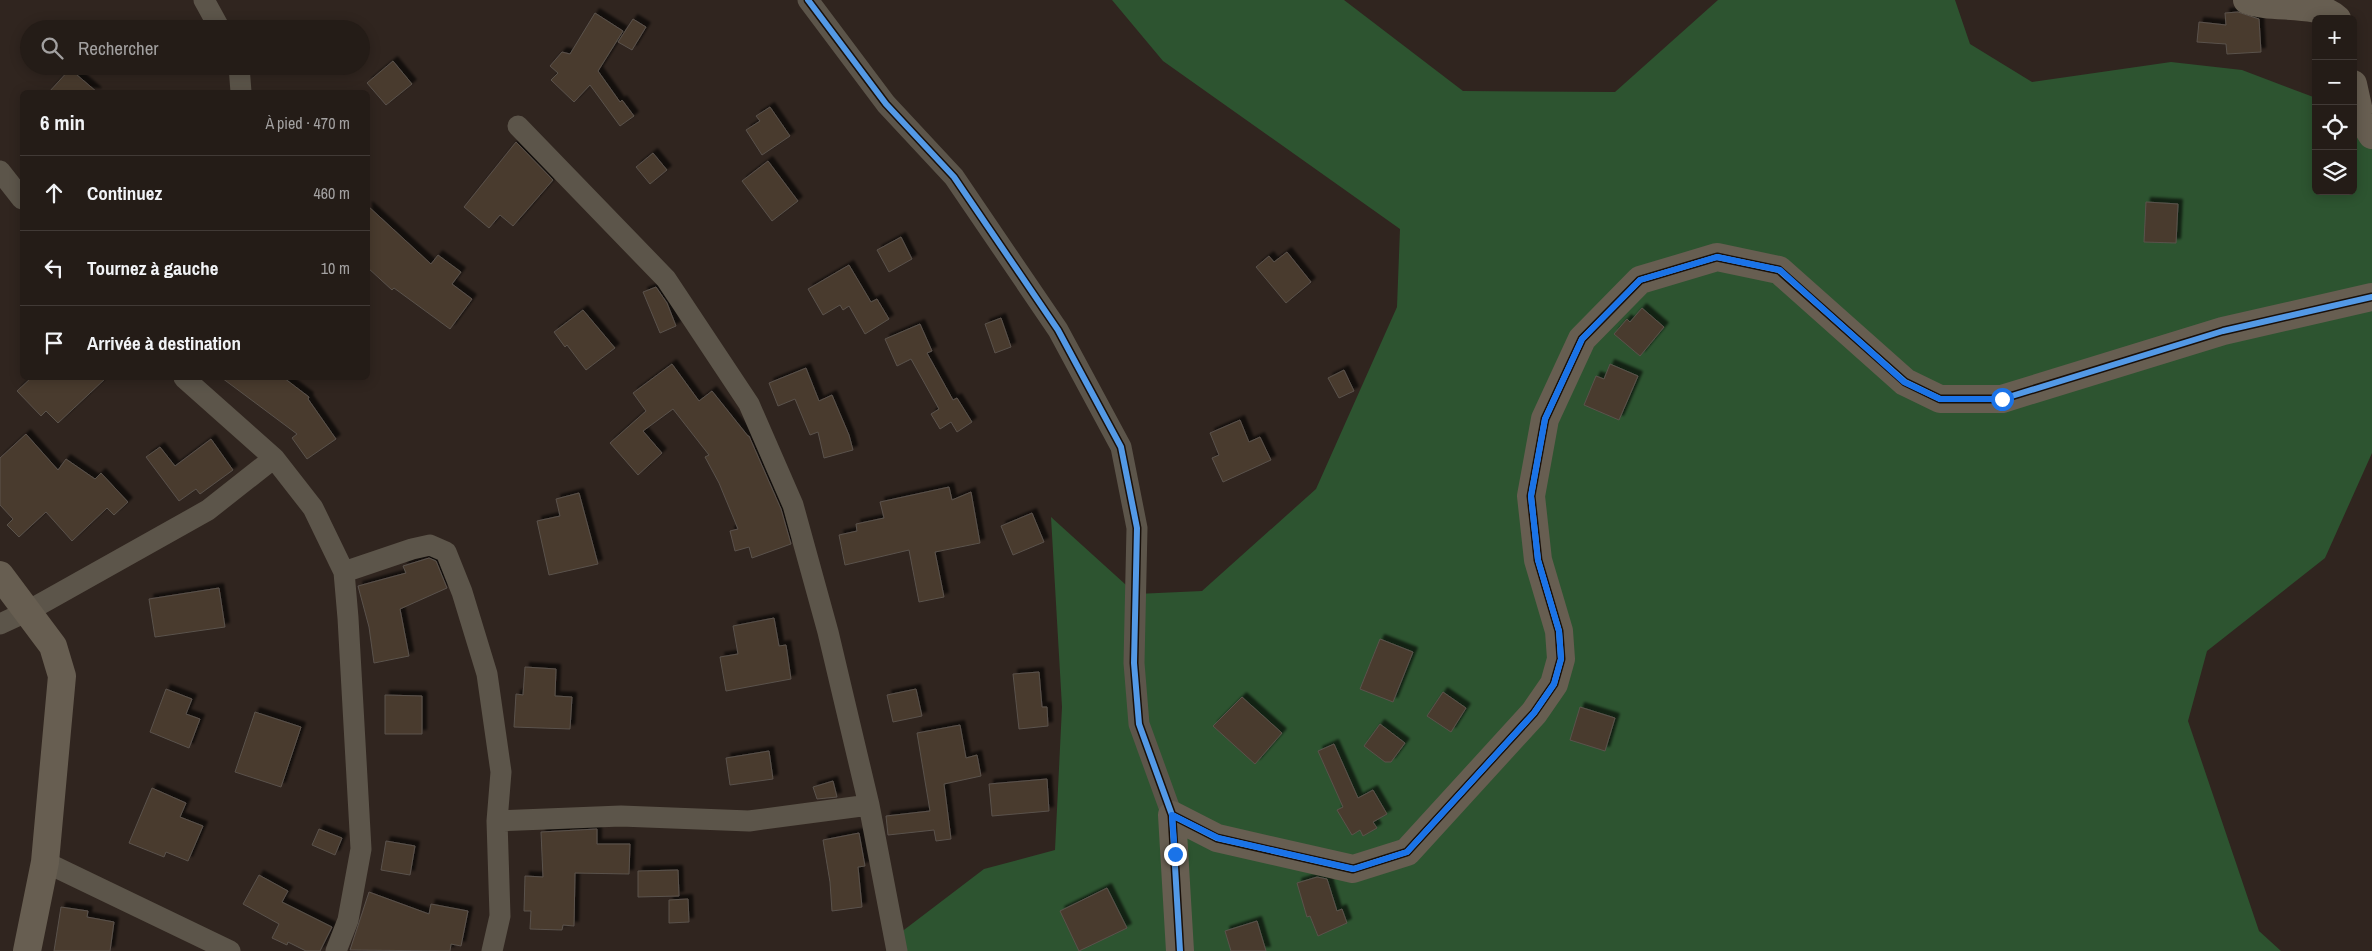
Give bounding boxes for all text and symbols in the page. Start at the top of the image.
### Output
map controls [2312,15,2357,195]
button: + [2312,15,2357,60]
search box [20,20,370,75]
icon: search [38,34,66,62]
text: Rechercher [78,35,159,61]
button: − [2312,60,2357,105]
button: locate [2312,105,2357,150]
text: 6 min [40,108,85,137]
text: À pied · 470 m [265,112,350,134]
button: layers [2312,150,2357,195]
icon: ahead [40,179,68,207]
text: Continuez [87,180,162,206]
text: 460 m [314,182,350,204]
icon: left [40,254,68,282]
text: Tournez à gauche [87,255,218,281]
text: 10 m [321,257,350,279]
icon: arrive [40,329,68,357]
text: Arrivée à destination [87,330,241,356]
route start [1991,388,2014,411]
route end [1164,843,1187,866]

